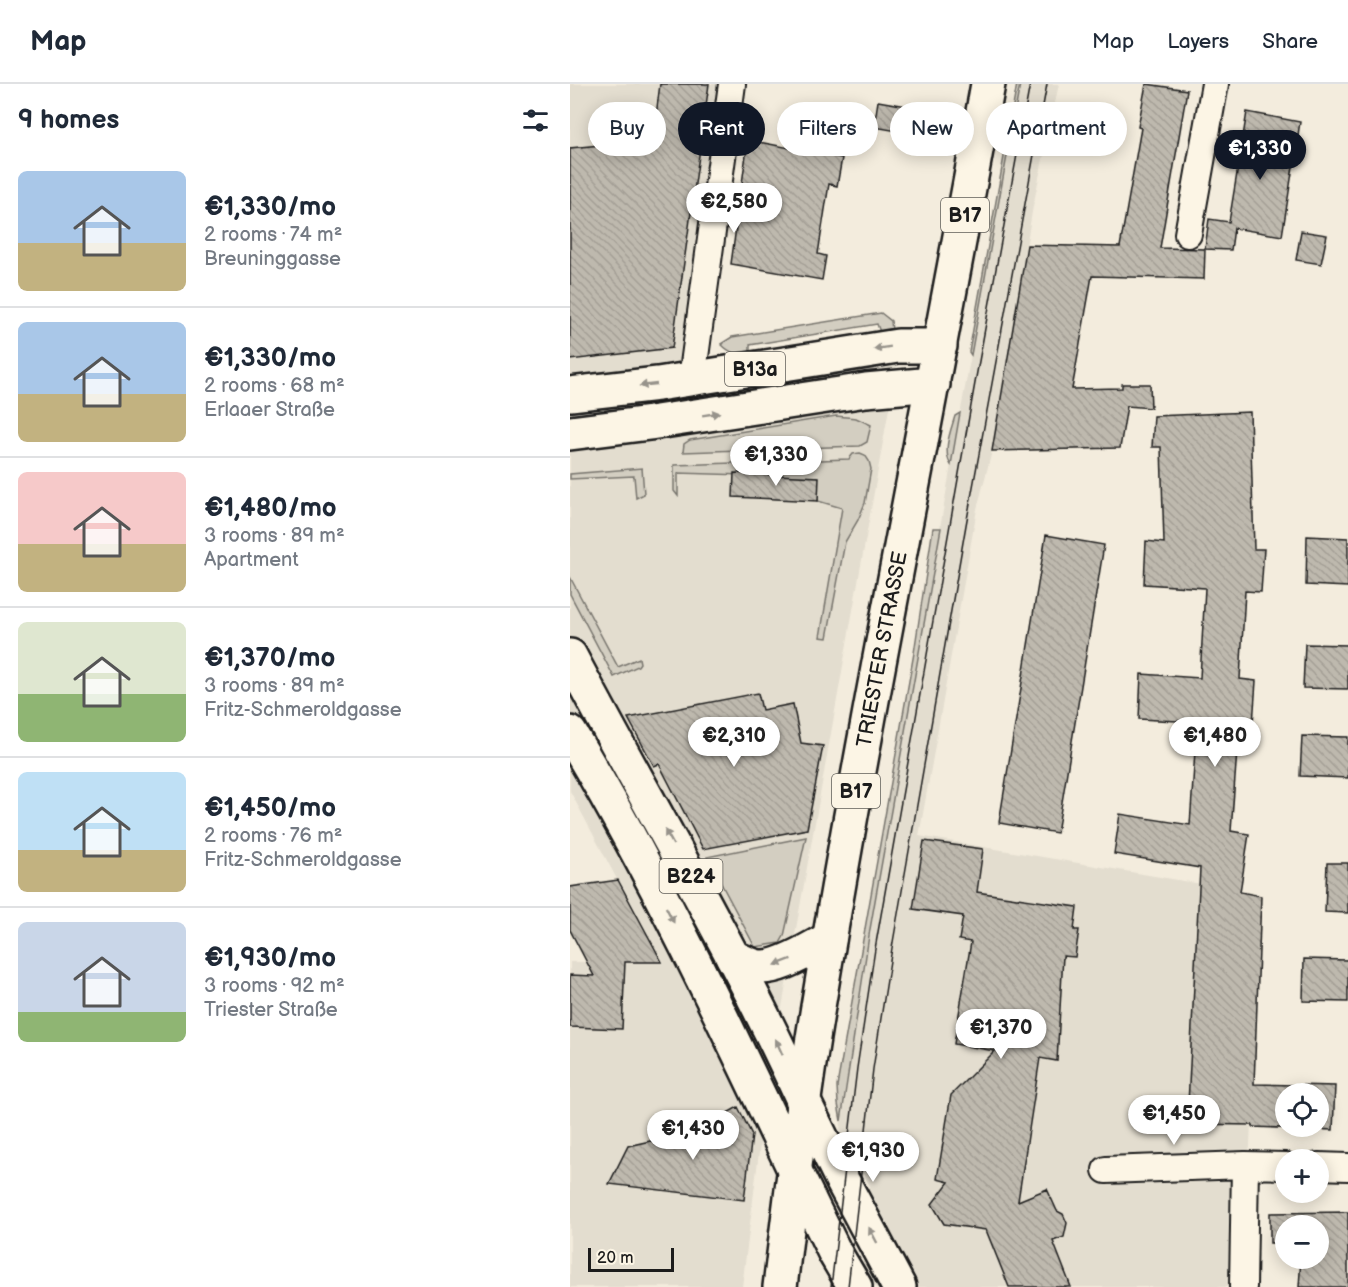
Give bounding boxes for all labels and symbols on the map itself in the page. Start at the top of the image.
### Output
pin: €1,330 [1211,130,1309,181]
pin: €2,580 [685,183,783,234]
road number: B17 [941,198,989,232]
one-way arrow [872,344,891,353]
road number: B13a [725,352,785,386]
one-way arrow [638,381,657,390]
one-way arrow [702,409,721,418]
pin: €1,330 [727,436,825,487]
street label: TRIESTER STRASSE [852,549,913,749]
pin: €2,310 [685,717,783,768]
pin: €1,480 [1166,717,1264,768]
road number: B17 [832,774,880,808]
one-way arrow [664,828,674,845]
road number: B224 [660,859,722,893]
one-way arrow [665,906,675,924]
one-way arrow [773,957,791,967]
pin: €1,370 [952,1009,1050,1060]
one-way arrow [775,1038,784,1055]
pin: €1,450 [1125,1095,1223,1146]
pin: €1,430 [644,1110,742,1161]
pin: €1,930 [824,1132,922,1183]
one-way arrow [868,1226,878,1243]
scale bar [588,1245,674,1272]

